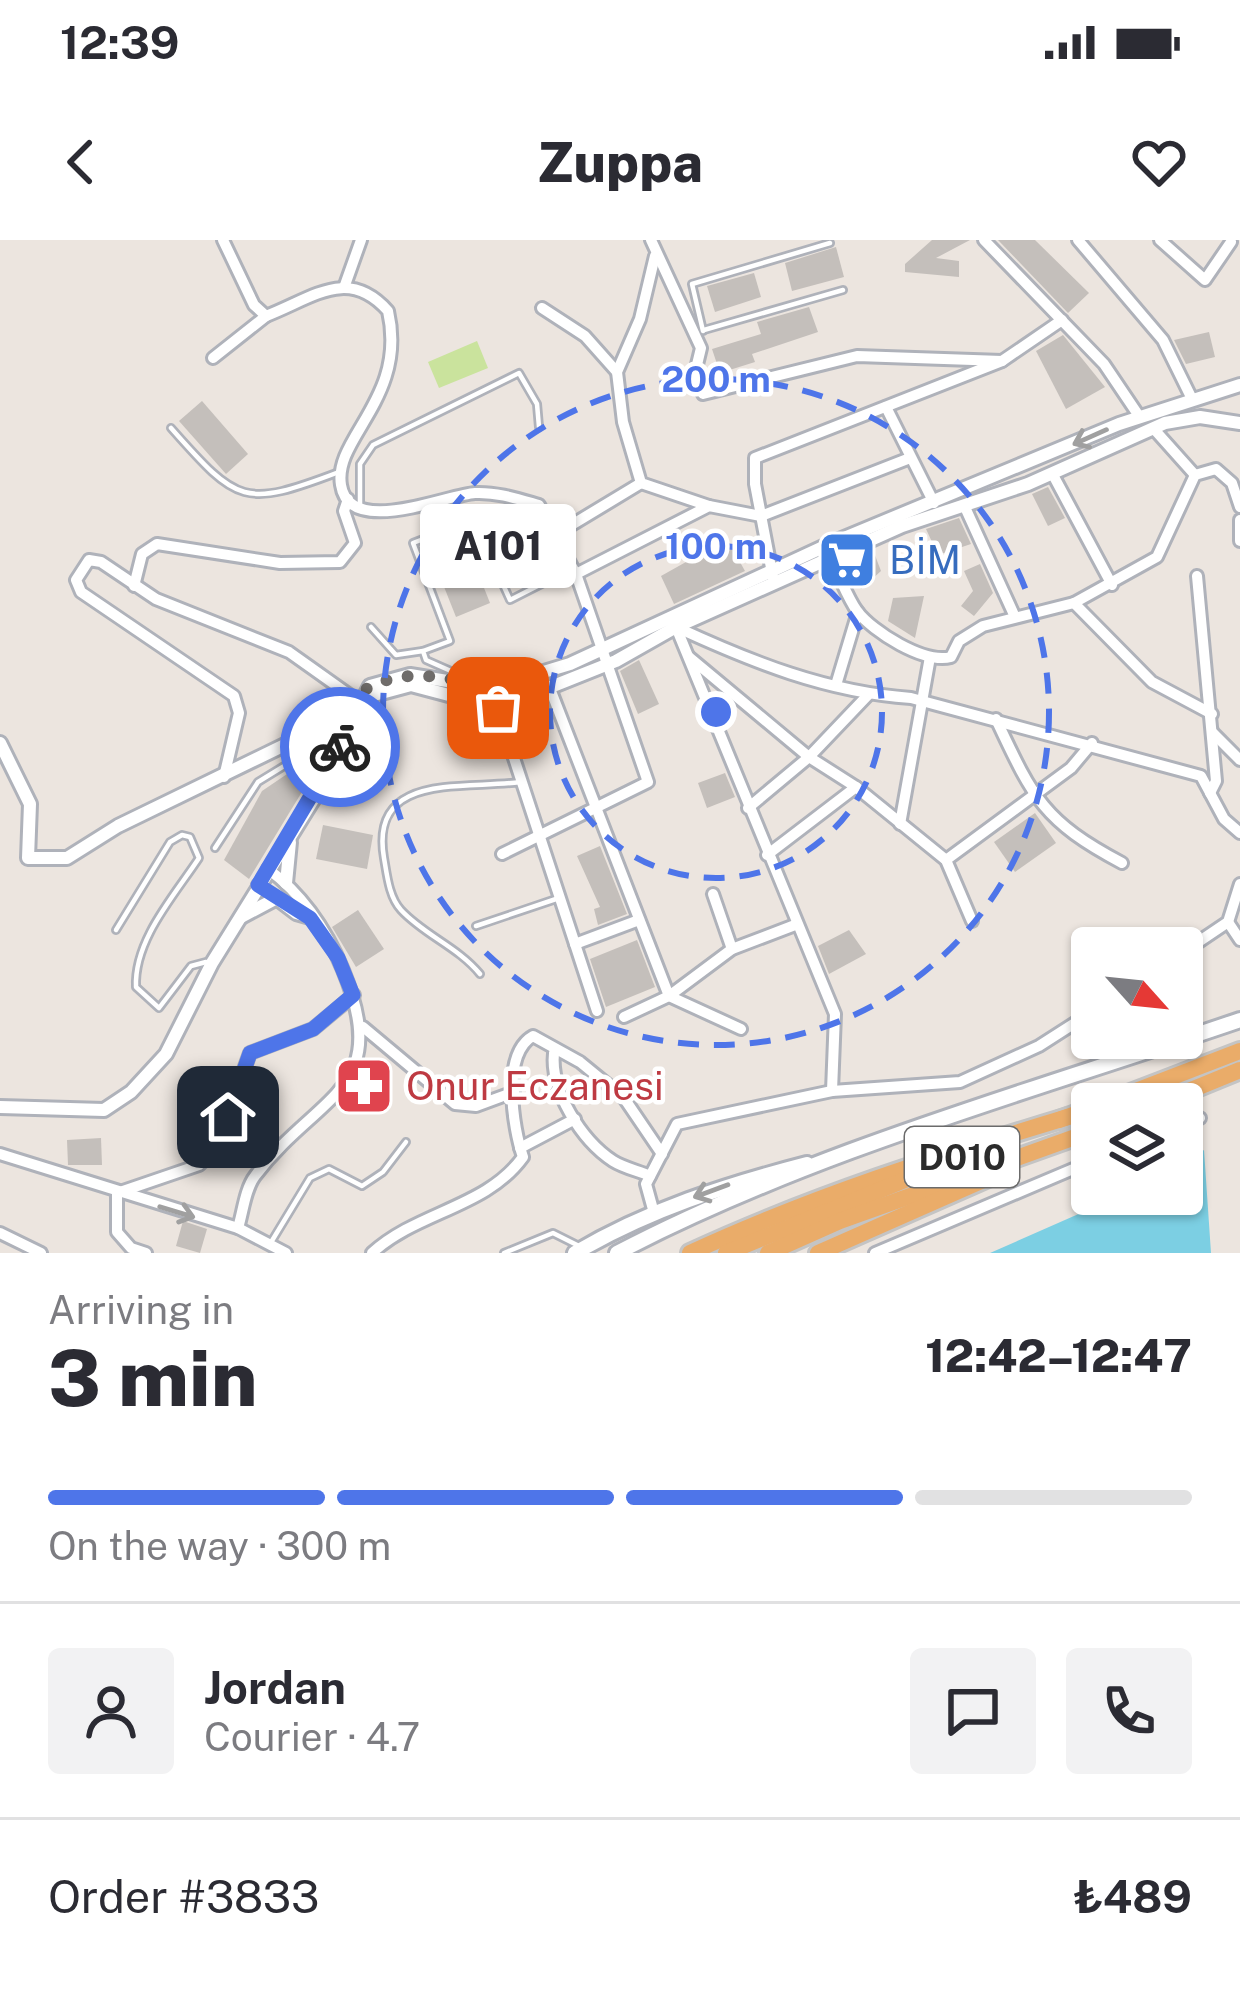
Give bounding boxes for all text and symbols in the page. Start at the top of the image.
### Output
text: 12:39 [60,16,179,69]
icon: back [48,129,114,195]
icon: heart [1126,129,1192,195]
text: Zuppa [537,131,703,194]
text: 200 m [661,358,771,400]
one-way arrow [1073,427,1109,449]
callout: A101 [420,504,576,588]
text: A101 [454,523,542,569]
text: 100 m [665,525,767,567]
supermarket icon: BİM [816,529,878,591]
place label: BİM [889,537,961,583]
pin [447,657,549,759]
icon: bag [465,675,531,741]
courier [280,687,400,807]
centre of rings [695,691,737,733]
icon: bike [307,714,373,780]
north arrow [1071,927,1203,1059]
map controls [1071,927,1203,1215]
pharmacy icon: Onur Eczanesi [333,1055,395,1117]
place label: Onur Eczanesi [406,1063,664,1109]
pin [177,1066,279,1168]
button: layers [1071,1083,1203,1215]
icon: home [195,1084,261,1150]
road number: D010 [905,1127,1019,1187]
one-way arrow [693,1182,730,1203]
one-way arrow [157,1202,195,1224]
text: Arriving in [48,1287,234,1333]
text: 12:42–12:47 [925,1329,1192,1382]
text: 3 min [48,1332,257,1424]
text: On the way · 300 m [48,1523,391,1569]
button: person [48,1648,174,1774]
button: chat [910,1648,1036,1774]
button: phone [1066,1648,1192,1774]
text: Jordan [204,1661,346,1714]
text: Courier · 4.7 [204,1714,420,1760]
text: Order #3833 [48,1870,319,1923]
text: ₺489 [1073,1870,1192,1923]

